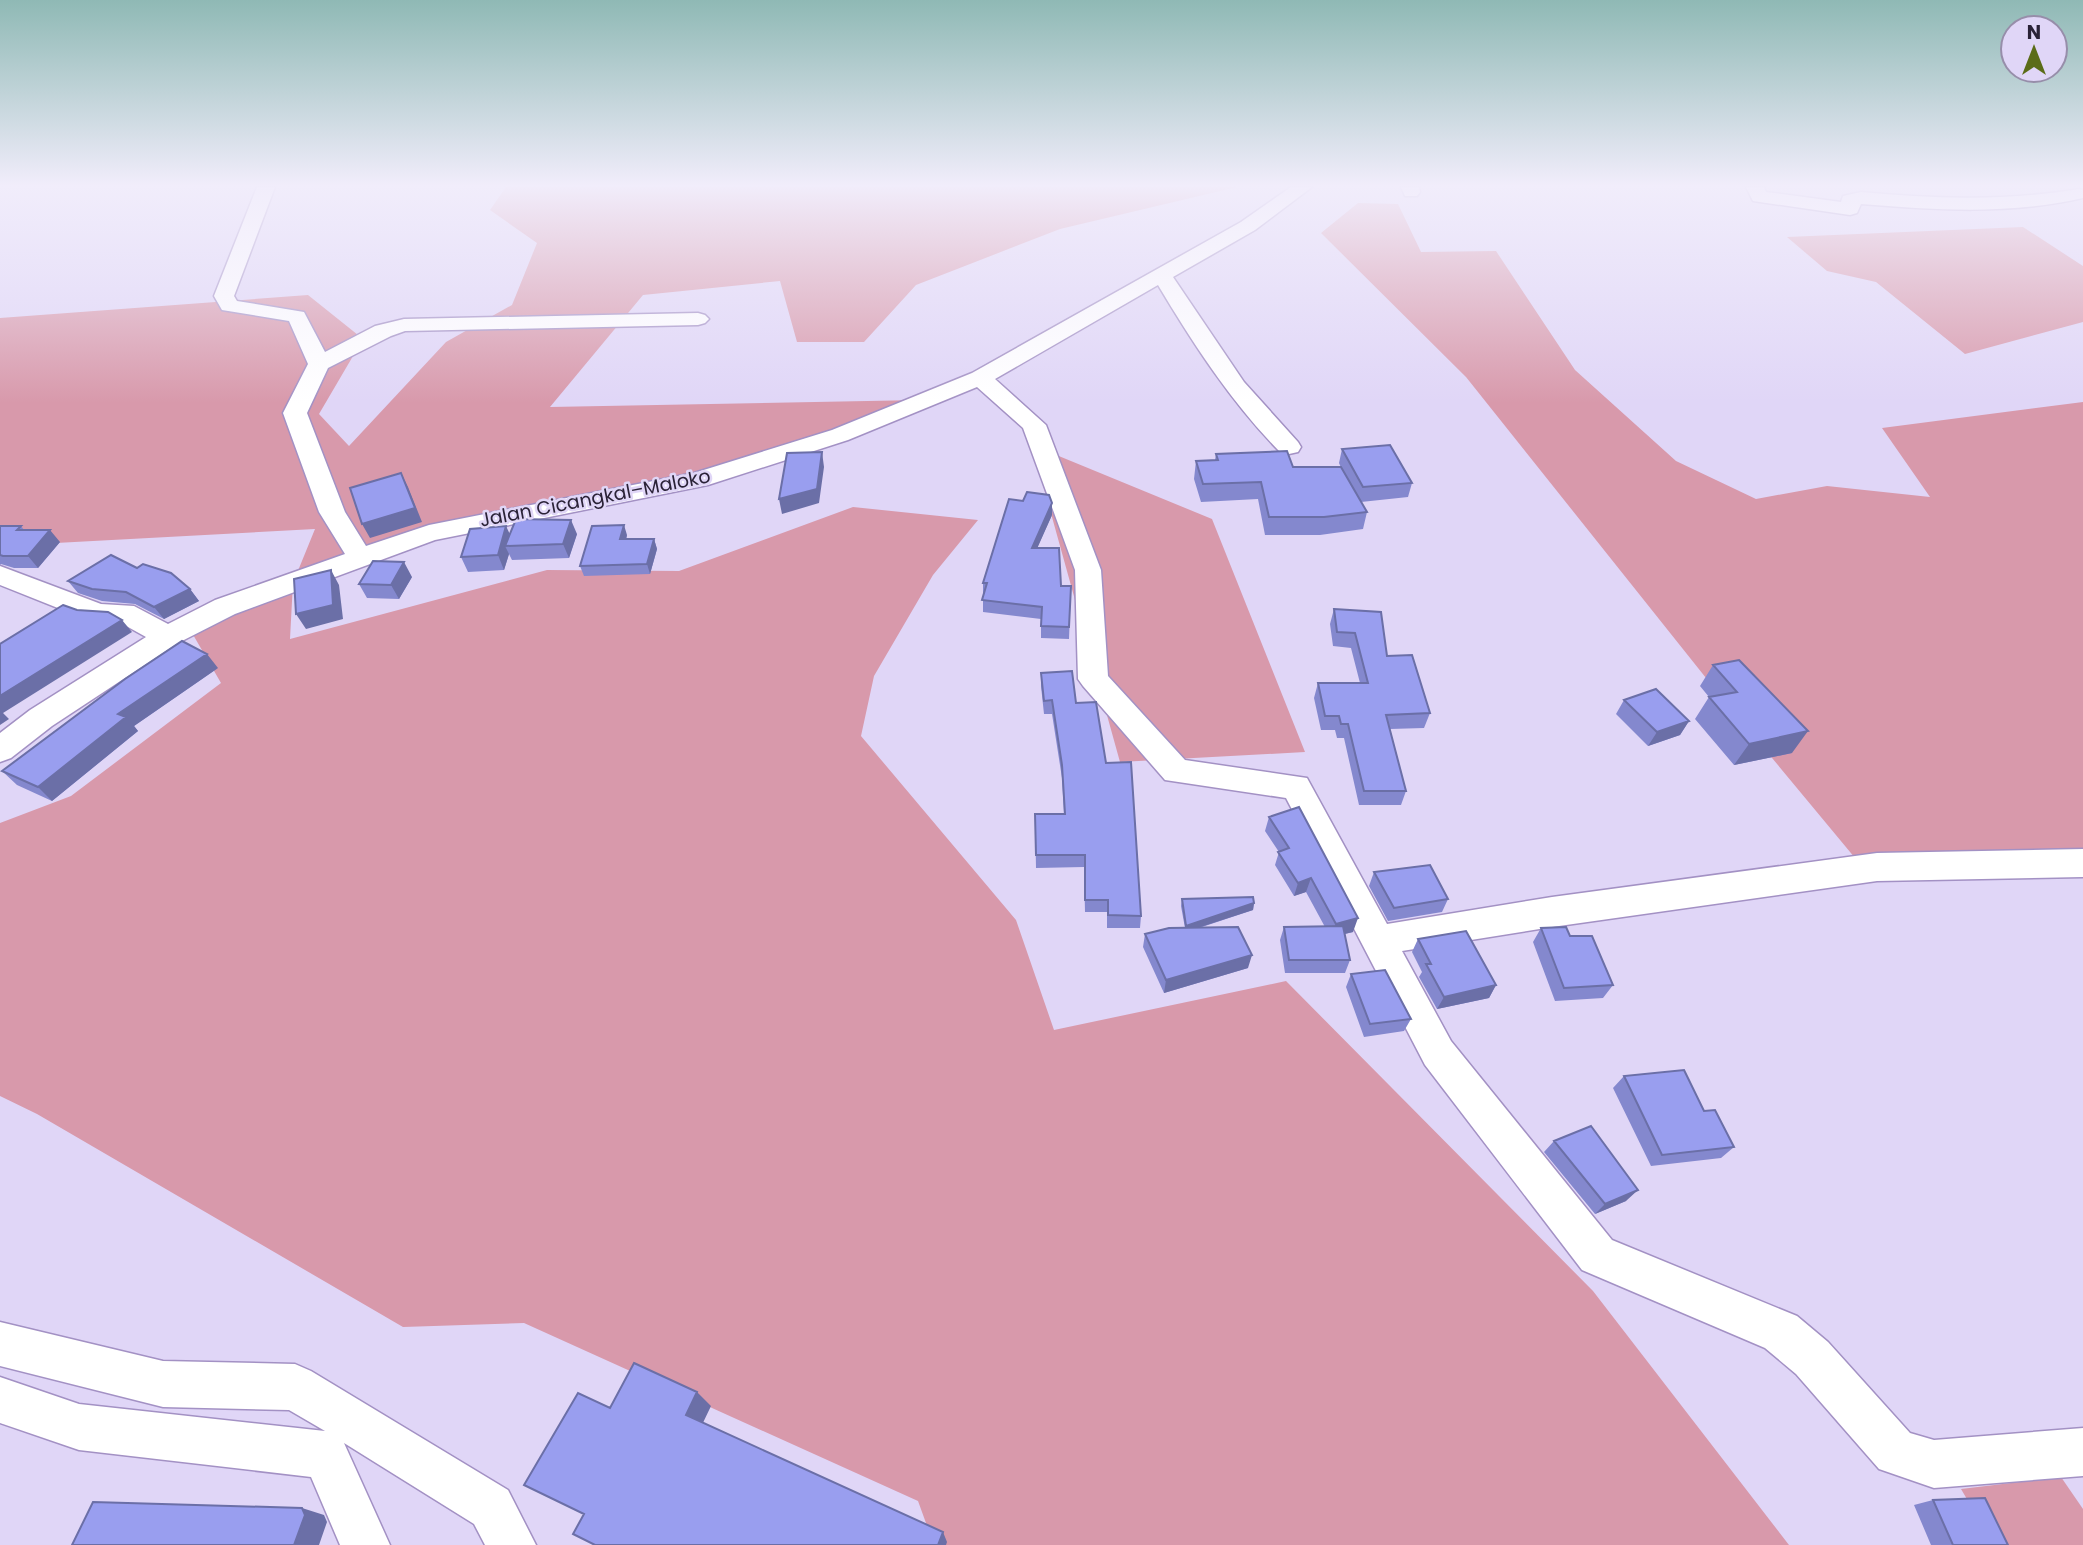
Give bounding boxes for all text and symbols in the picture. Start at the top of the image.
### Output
north arrow [1999,14,2069,84]
text: N [2027,19,2041,46]
street label: Jalan Cicangkal–Maloko [477,462,713,534]

